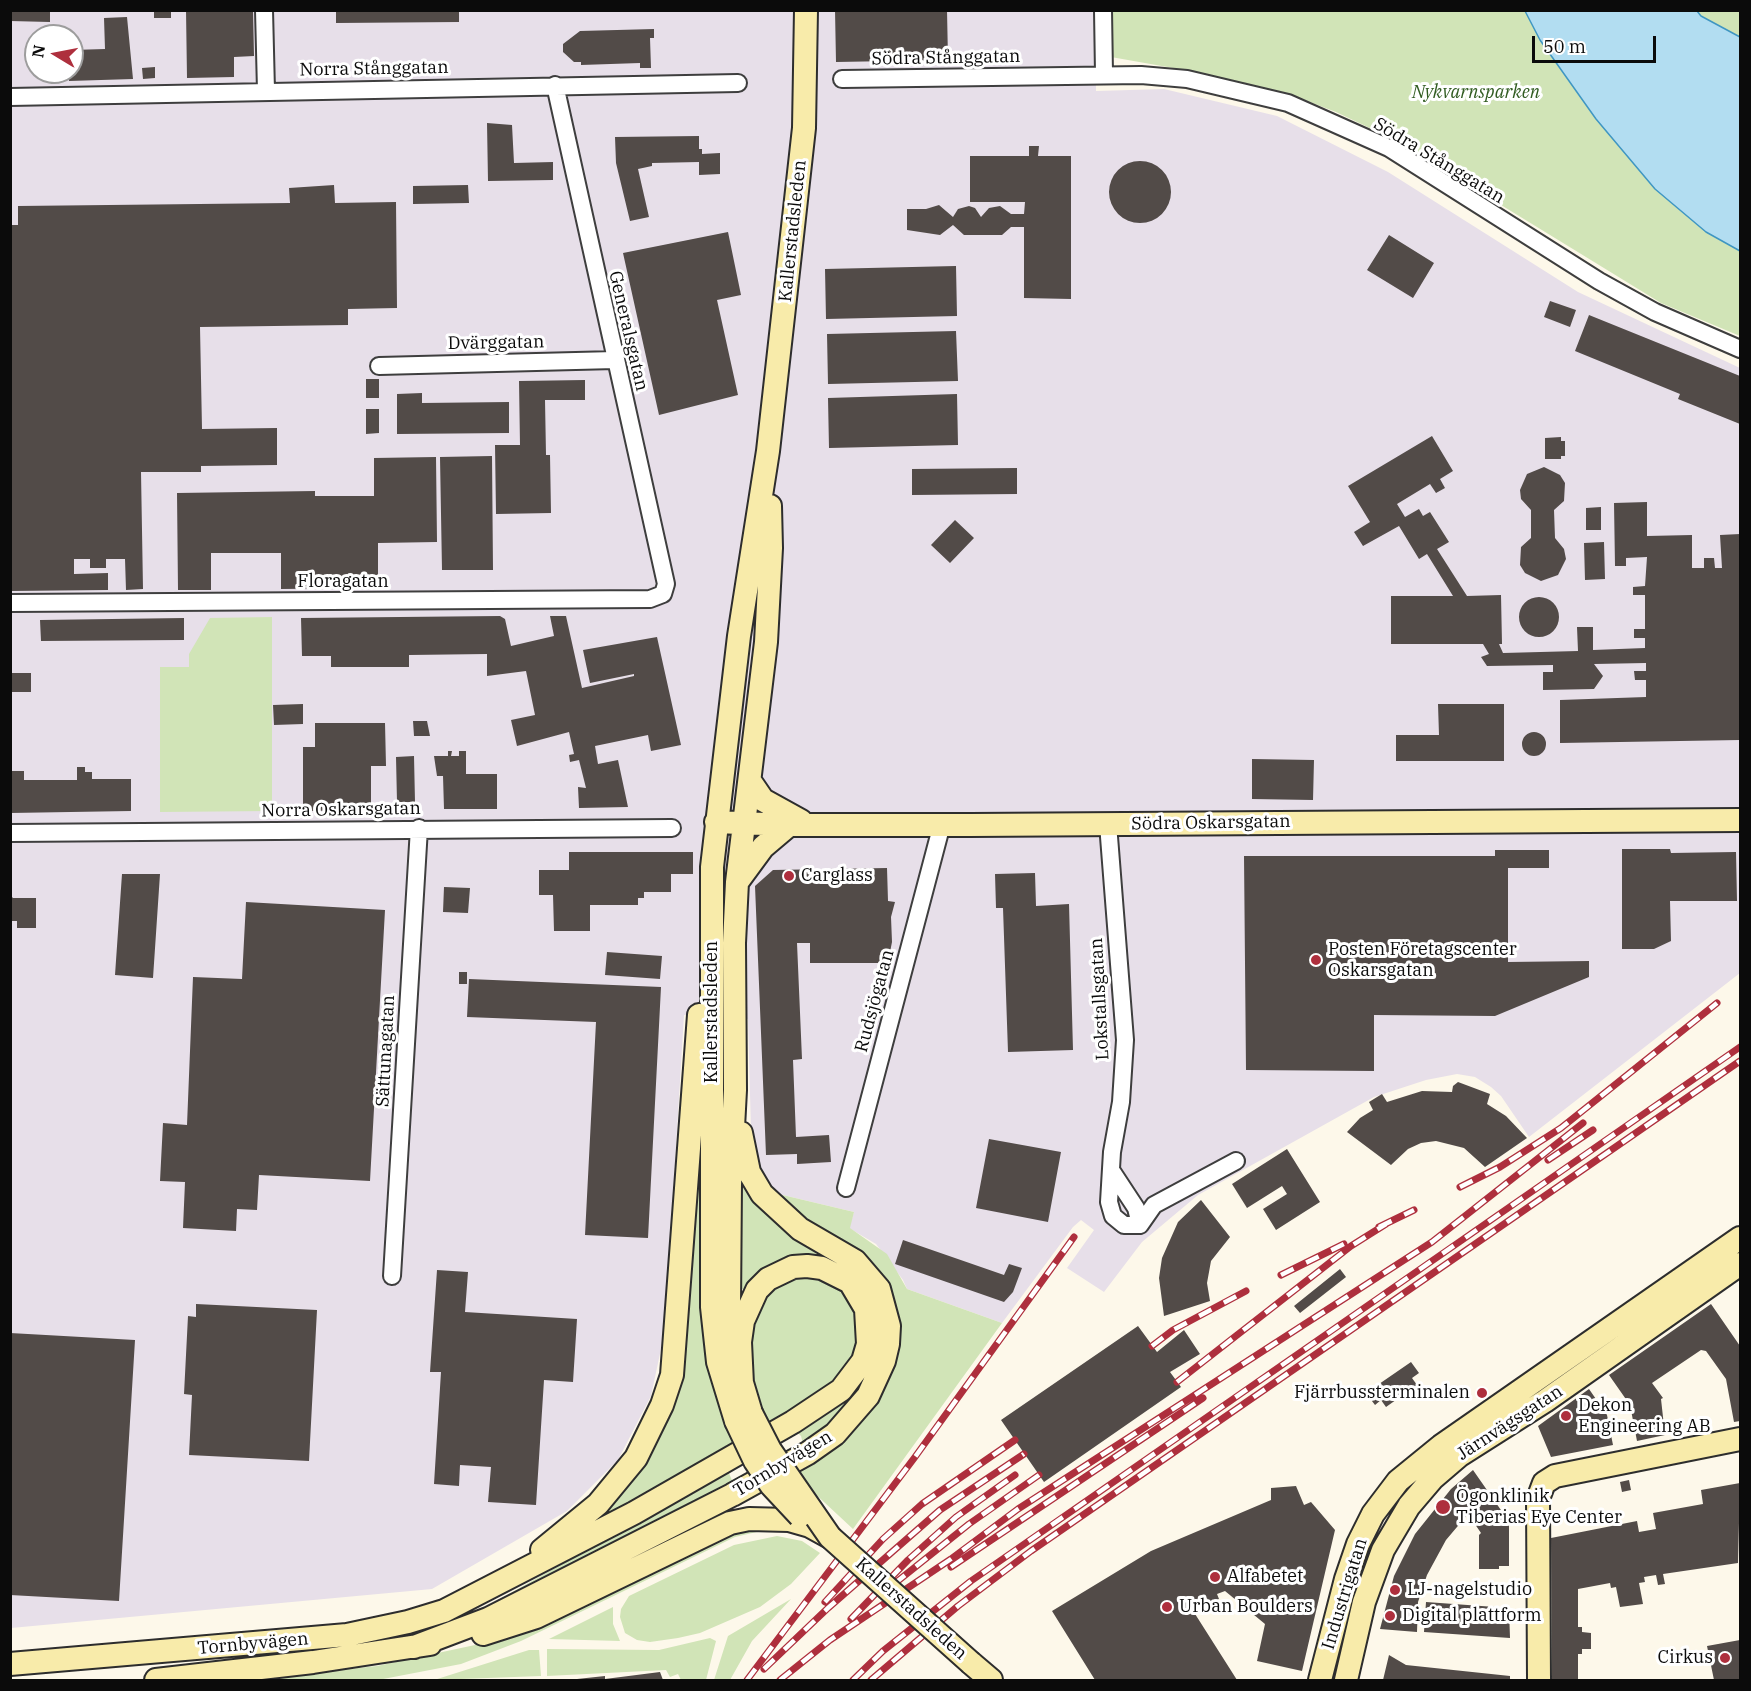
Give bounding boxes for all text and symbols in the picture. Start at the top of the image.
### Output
north arrow [24,24,84,84]
scale bar [1535,24,1660,62]
text: 50 m [1543,35,1586,58]
text: N [27,43,49,59]
street label: Södra Stånggatan [871,46,1021,70]
street label: Norra Stånggatan [299,57,449,81]
park label: Nykvarnsparken [1412,82,1540,104]
street label: Södra Stånggatan [1370,113,1508,209]
street label: Kallerstadsleden [775,159,811,303]
street label: Generalsgatan [604,269,652,393]
street label: Dvärggatan [447,331,545,355]
street label: Floragatan [297,571,389,593]
street label: Norra Oskarsgatan [261,798,421,822]
street label: Södra Oskarsgatan [1131,811,1291,835]
place label: Carglass [801,865,873,887]
marker: Carglass [782,869,796,883]
street label: Lokstallsgatan [1086,937,1114,1061]
place label: Posten Företagscenter Oskarsgatan [1328,939,1517,982]
street label: Kallerstadsleden [701,941,723,1083]
street label: Rudsjögatan [851,947,899,1055]
marker: Posten Företagscenter Oskarsgatan [1309,953,1323,967]
street label: Sättunagatan [372,994,400,1108]
street label: Järnvägsgatan [1453,1381,1567,1465]
place label: Fjärrbussterminalen [1294,1382,1470,1404]
marker: Fjärrbussterminalen [1475,1386,1489,1400]
place label: Dekon Engineering AB [1578,1395,1711,1438]
marker: Dekon Engineering AB [1559,1409,1573,1423]
street label: Tornbyvägen [730,1426,836,1502]
place label: Ögonklinik Tiberias Eye Center [1456,1486,1622,1528]
marker: Ögonklinik Tiberias Eye Center [1434,1498,1452,1516]
street label: Industrigatan [1318,1536,1372,1652]
street label: Kallerstadsleden [851,1553,971,1665]
place label: Alfabetet [1227,1566,1303,1588]
marker: Alfabetet [1208,1570,1222,1584]
place label: LJ-nagelstudio [1407,1579,1532,1601]
marker: LJ-nagelstudio [1388,1583,1402,1597]
place label: Urban Boulders [1179,1596,1313,1618]
marker: Urban Boulders [1160,1600,1174,1614]
place label: Digital plattform [1402,1605,1542,1627]
marker: Digital plattform [1383,1609,1397,1623]
street label: Tornbyvägen [197,1628,309,1660]
place label: Cirkus [1657,1647,1713,1669]
marker: Cirkus [1718,1651,1732,1665]

